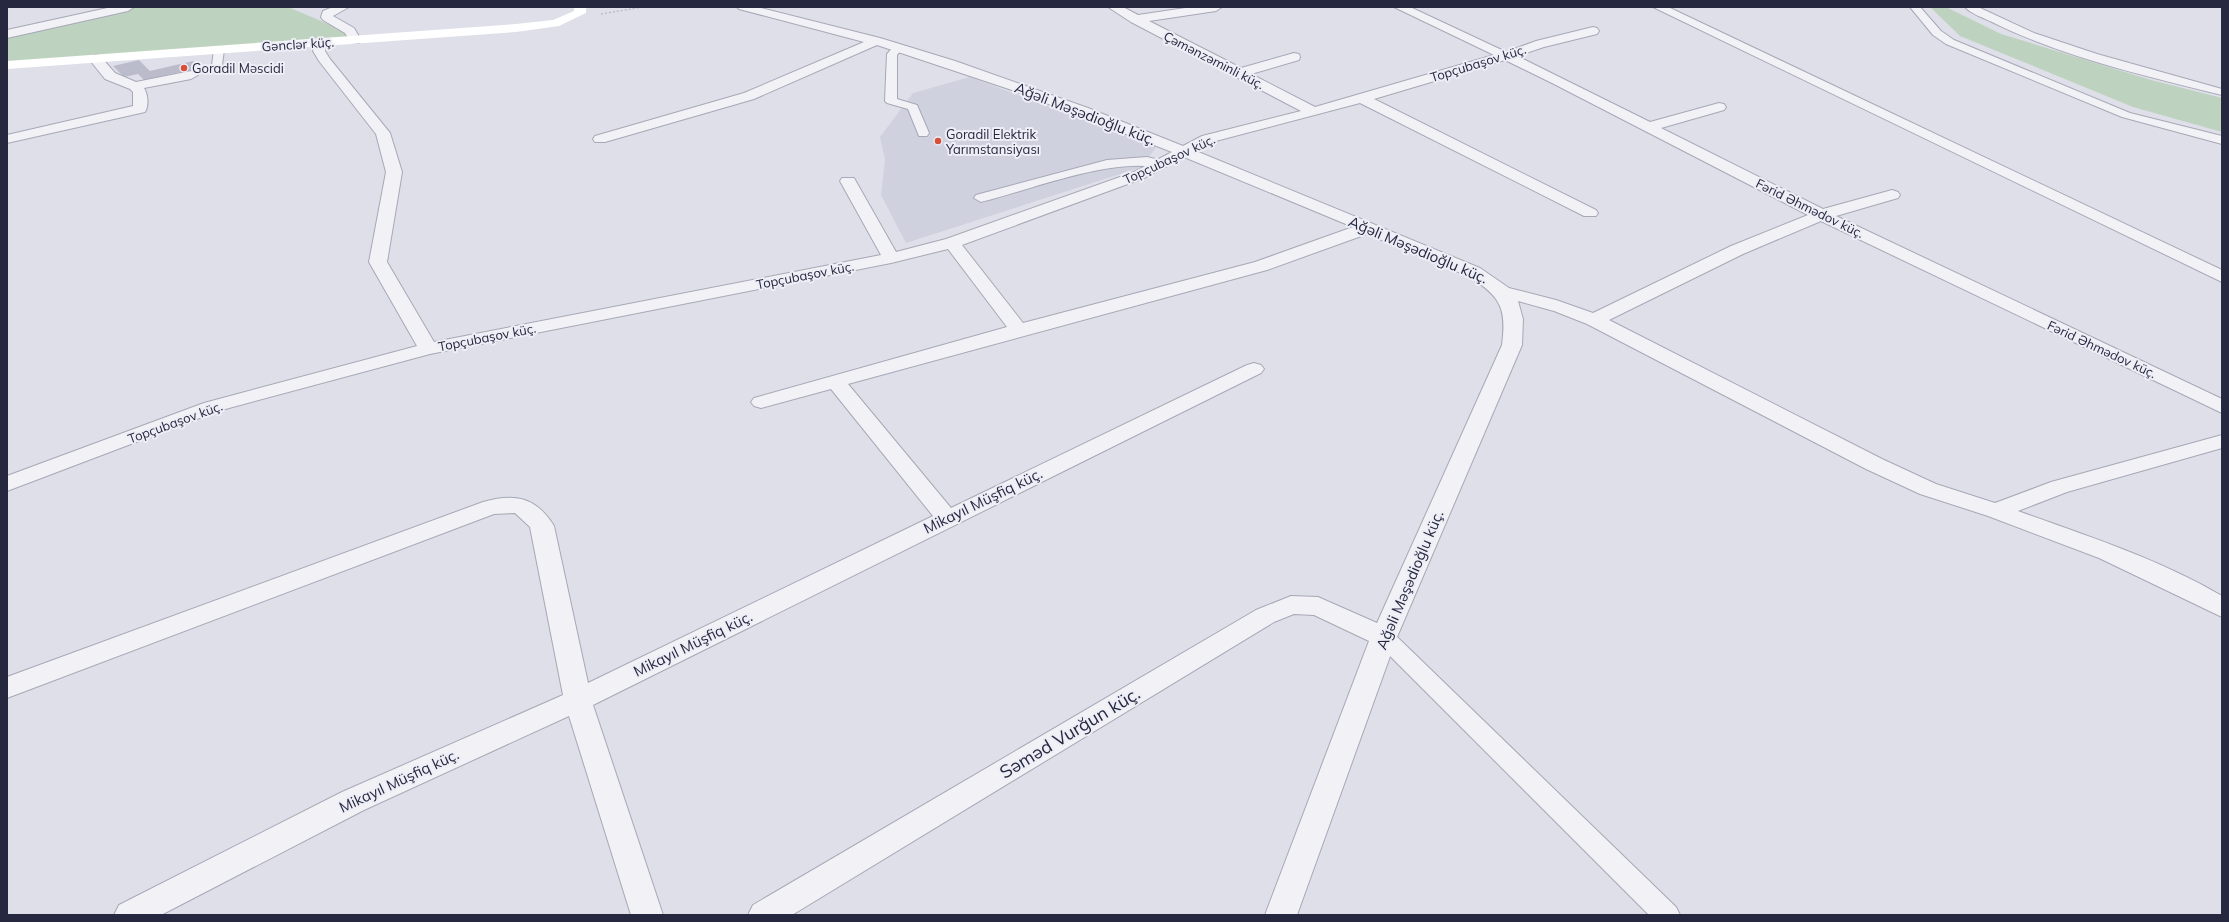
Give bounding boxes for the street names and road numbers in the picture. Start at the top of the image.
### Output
street label: Çəmənzəminli küç. [1161,28,1267,92]
street label: Gənclər küç. [261,33,335,55]
street label: Topçubaşov küç. [1428,41,1528,85]
street label: Ağəli Məşədioğlu küç. [1012,78,1158,149]
street label: Topçubaşov küç. [1121,131,1217,187]
street label: Fərid Əhmədov küç. [1753,175,1867,241]
street label: Ağəli Məşədioğlu küç. [1346,212,1491,288]
street label: Topçubaşov küç. [755,258,855,292]
street label: Fərid Əhmədov küç. [2045,317,2159,381]
street label: Topçubaşov küç. [437,320,537,354]
street label: Topçubaşov küç. [126,397,224,447]
street label: Mikayıl Müşfiq küç. [920,464,1045,538]
street label: Ağəli Məşədioğlu küç. [1372,507,1448,652]
street label: Mikayıl Müşfiq küç. [630,607,755,681]
street label: Səməd Vurğun küç. [995,682,1144,784]
street label: Mikayıl Müşfiq küç. [336,744,462,817]

